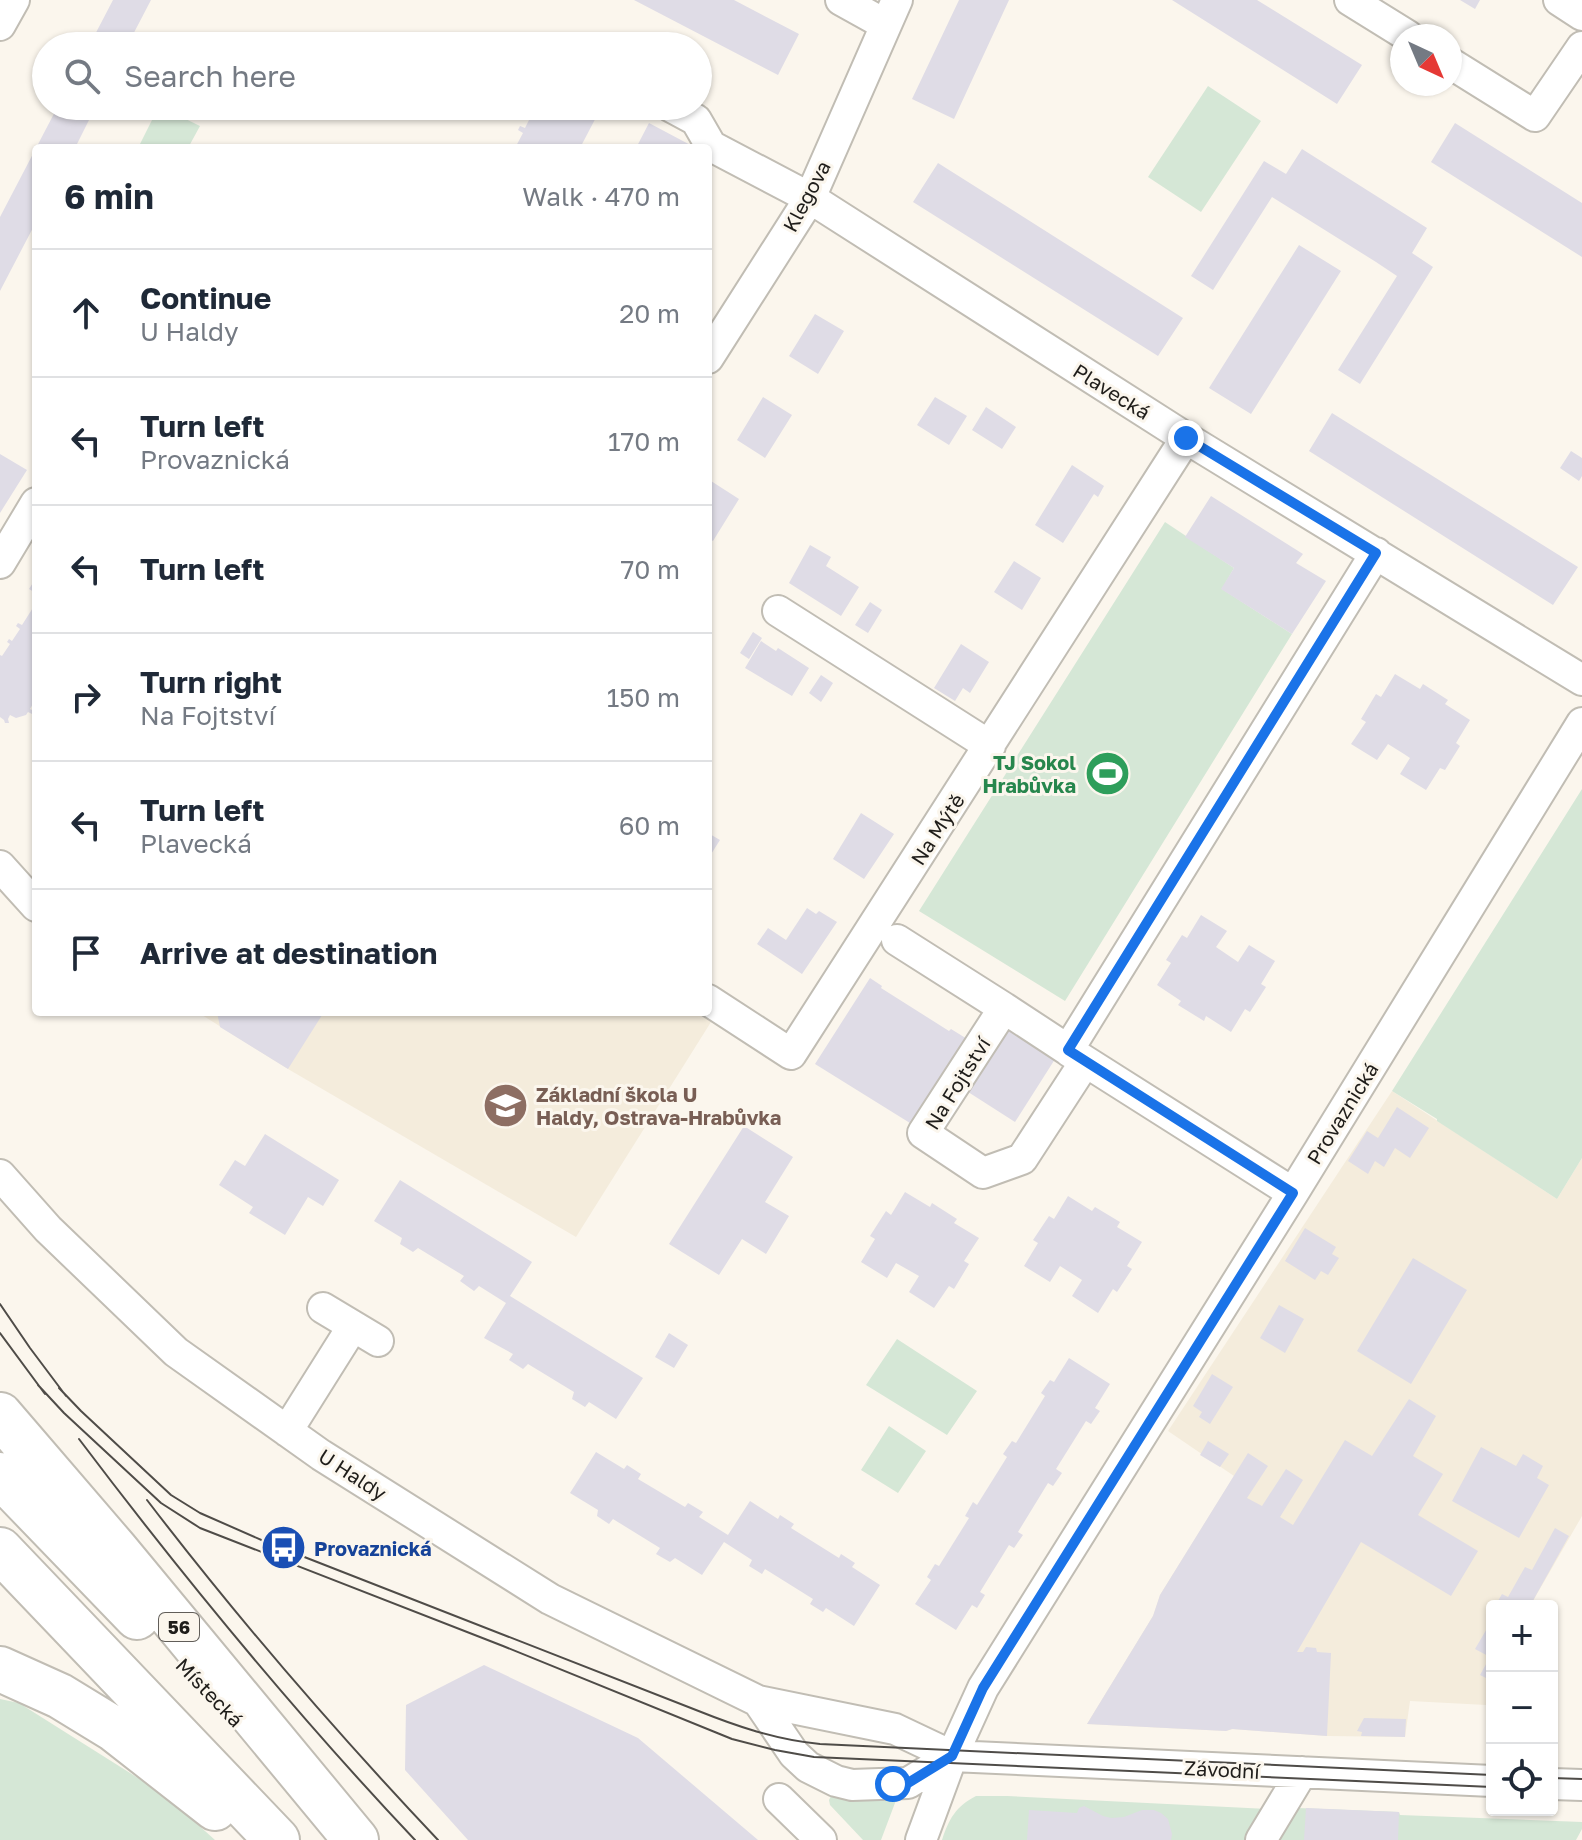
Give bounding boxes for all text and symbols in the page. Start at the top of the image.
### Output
north arrow [1390,24,1462,96]
search box [32,32,712,120]
icon: search [60,54,104,98]
text: Search here [124,58,296,94]
street label: Klegova [777,156,835,236]
text: 6 min [64,176,154,216]
text: Walk · 470 m [522,181,680,212]
text: Continue [140,280,271,316]
icon: ahead [64,291,108,335]
text: 20 m [619,298,680,329]
text: U Haldy [140,316,239,347]
street label: Plavecká [1069,358,1155,424]
text: Turn left [140,408,265,444]
icon: left [64,419,108,463]
route end [1168,420,1204,456]
text: 170 m [608,426,680,457]
text: Provaznická [140,444,290,475]
icon: left [64,547,108,591]
text: Turn left [140,551,265,587]
text: 70 m [621,554,680,585]
text: Turn right [140,664,282,700]
icon: right [64,675,108,719]
text: 150 m [607,682,680,713]
text: Na Fojtství [140,700,275,731]
sports icon: TJ Sokol Hrabůvka [1083,749,1131,797]
place label: TJ Sokol Hrabůvka [982,750,1076,797]
street label: Na Mýtě [905,789,969,869]
text: Turn left [140,792,265,828]
icon: left [64,803,108,847]
text: 60 m [619,810,680,841]
text: Plavecká [140,828,252,859]
icon: arrive [64,931,108,975]
text: Arrive at destination [140,935,437,971]
street label: Na Fojtství [919,1031,996,1134]
street label: Provaznická [1301,1058,1383,1168]
school or university icon: Základní škola U Haldy, Ostrava-Hrabůvka [481,1082,529,1130]
place label: Základní škola U Haldy, Ostrava-Hrabůvka [536,1082,781,1129]
street label: U Haldy [315,1443,391,1505]
bus stop icon: Provaznická [259,1524,307,1572]
place label: Provaznická [314,1536,432,1560]
map controls [1486,1600,1558,1816]
button: + [1486,1600,1558,1672]
road number: 56 [159,1613,199,1641]
street label: Místecká [171,1653,249,1731]
button: − [1486,1672,1558,1744]
button: locate [1486,1744,1558,1816]
street label: Závodní [1184,1755,1262,1783]
route start [875,1766,911,1802]

